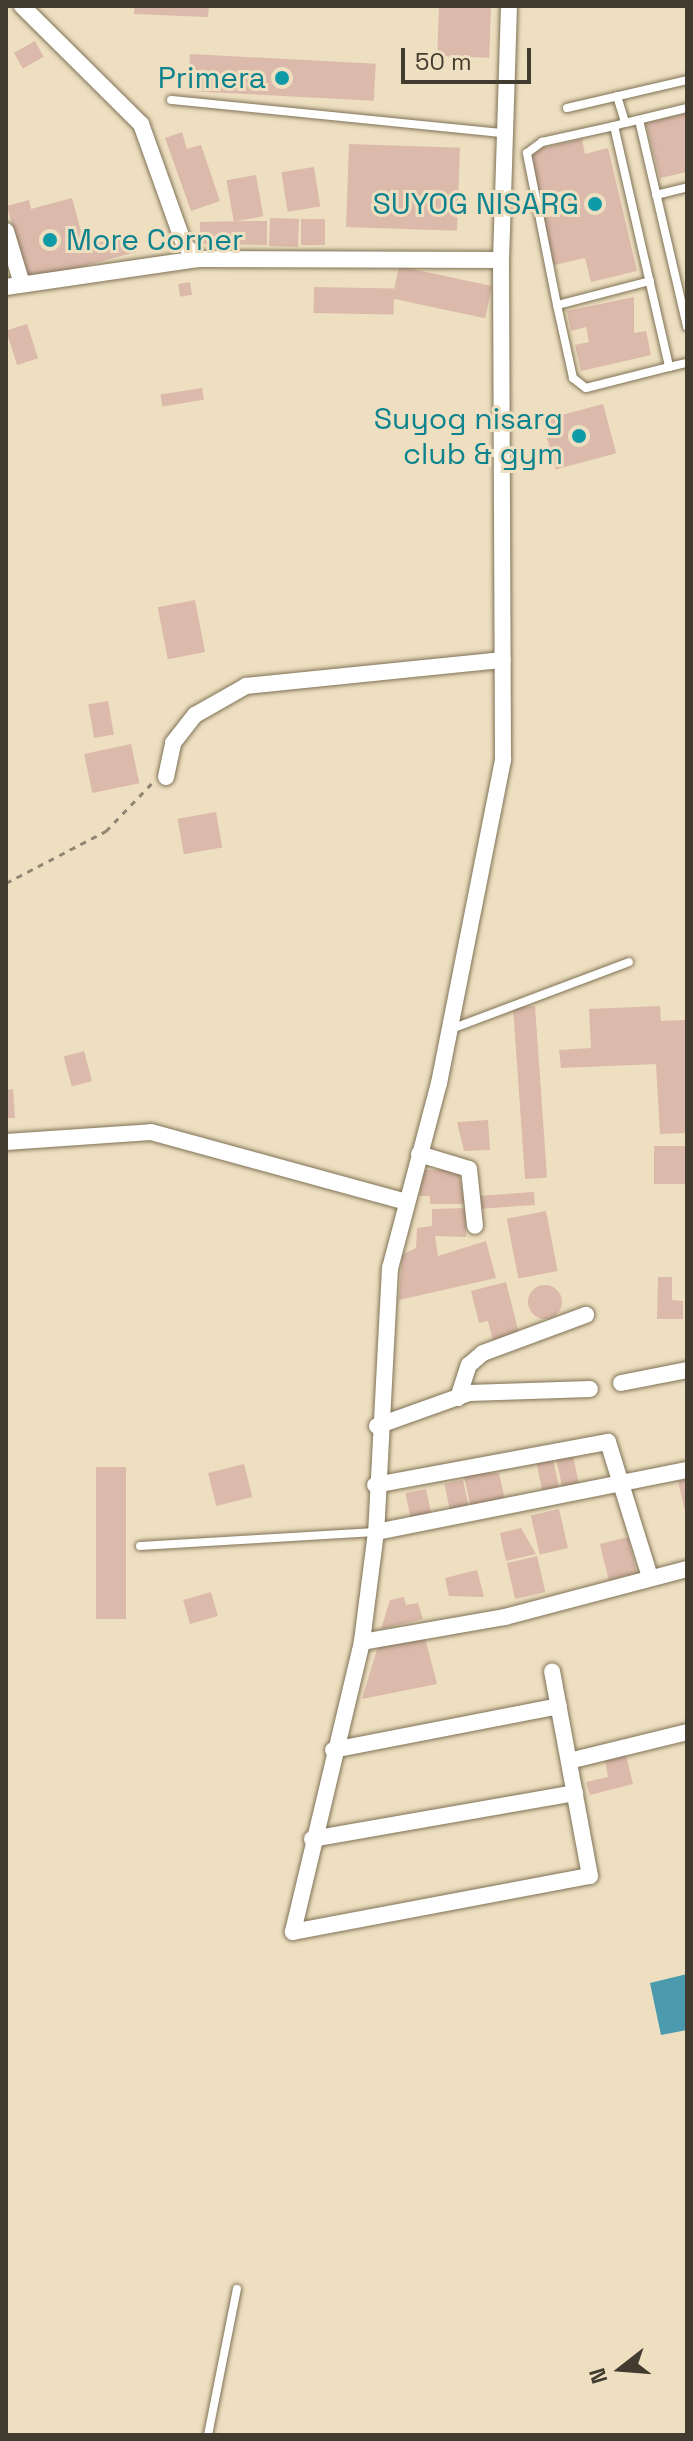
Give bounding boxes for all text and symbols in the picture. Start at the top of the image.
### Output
scale bar [405,32,535,82]
text: 50 m [415,46,472,77]
place label: Primera [158,60,266,96]
marker: Primera [273,69,291,87]
place label: SUYOG NISARG [372,186,579,222]
marker: SUYOG NISARG [586,195,604,213]
place label: More Corner [66,222,243,258]
marker: More Corner [41,231,59,249]
place label: Suyog nisarg club & gym [374,401,563,472]
marker: Suyog nisarg club & gym [570,427,588,445]
north arrow [581,2329,661,2409]
text: N [583,2365,614,2387]

